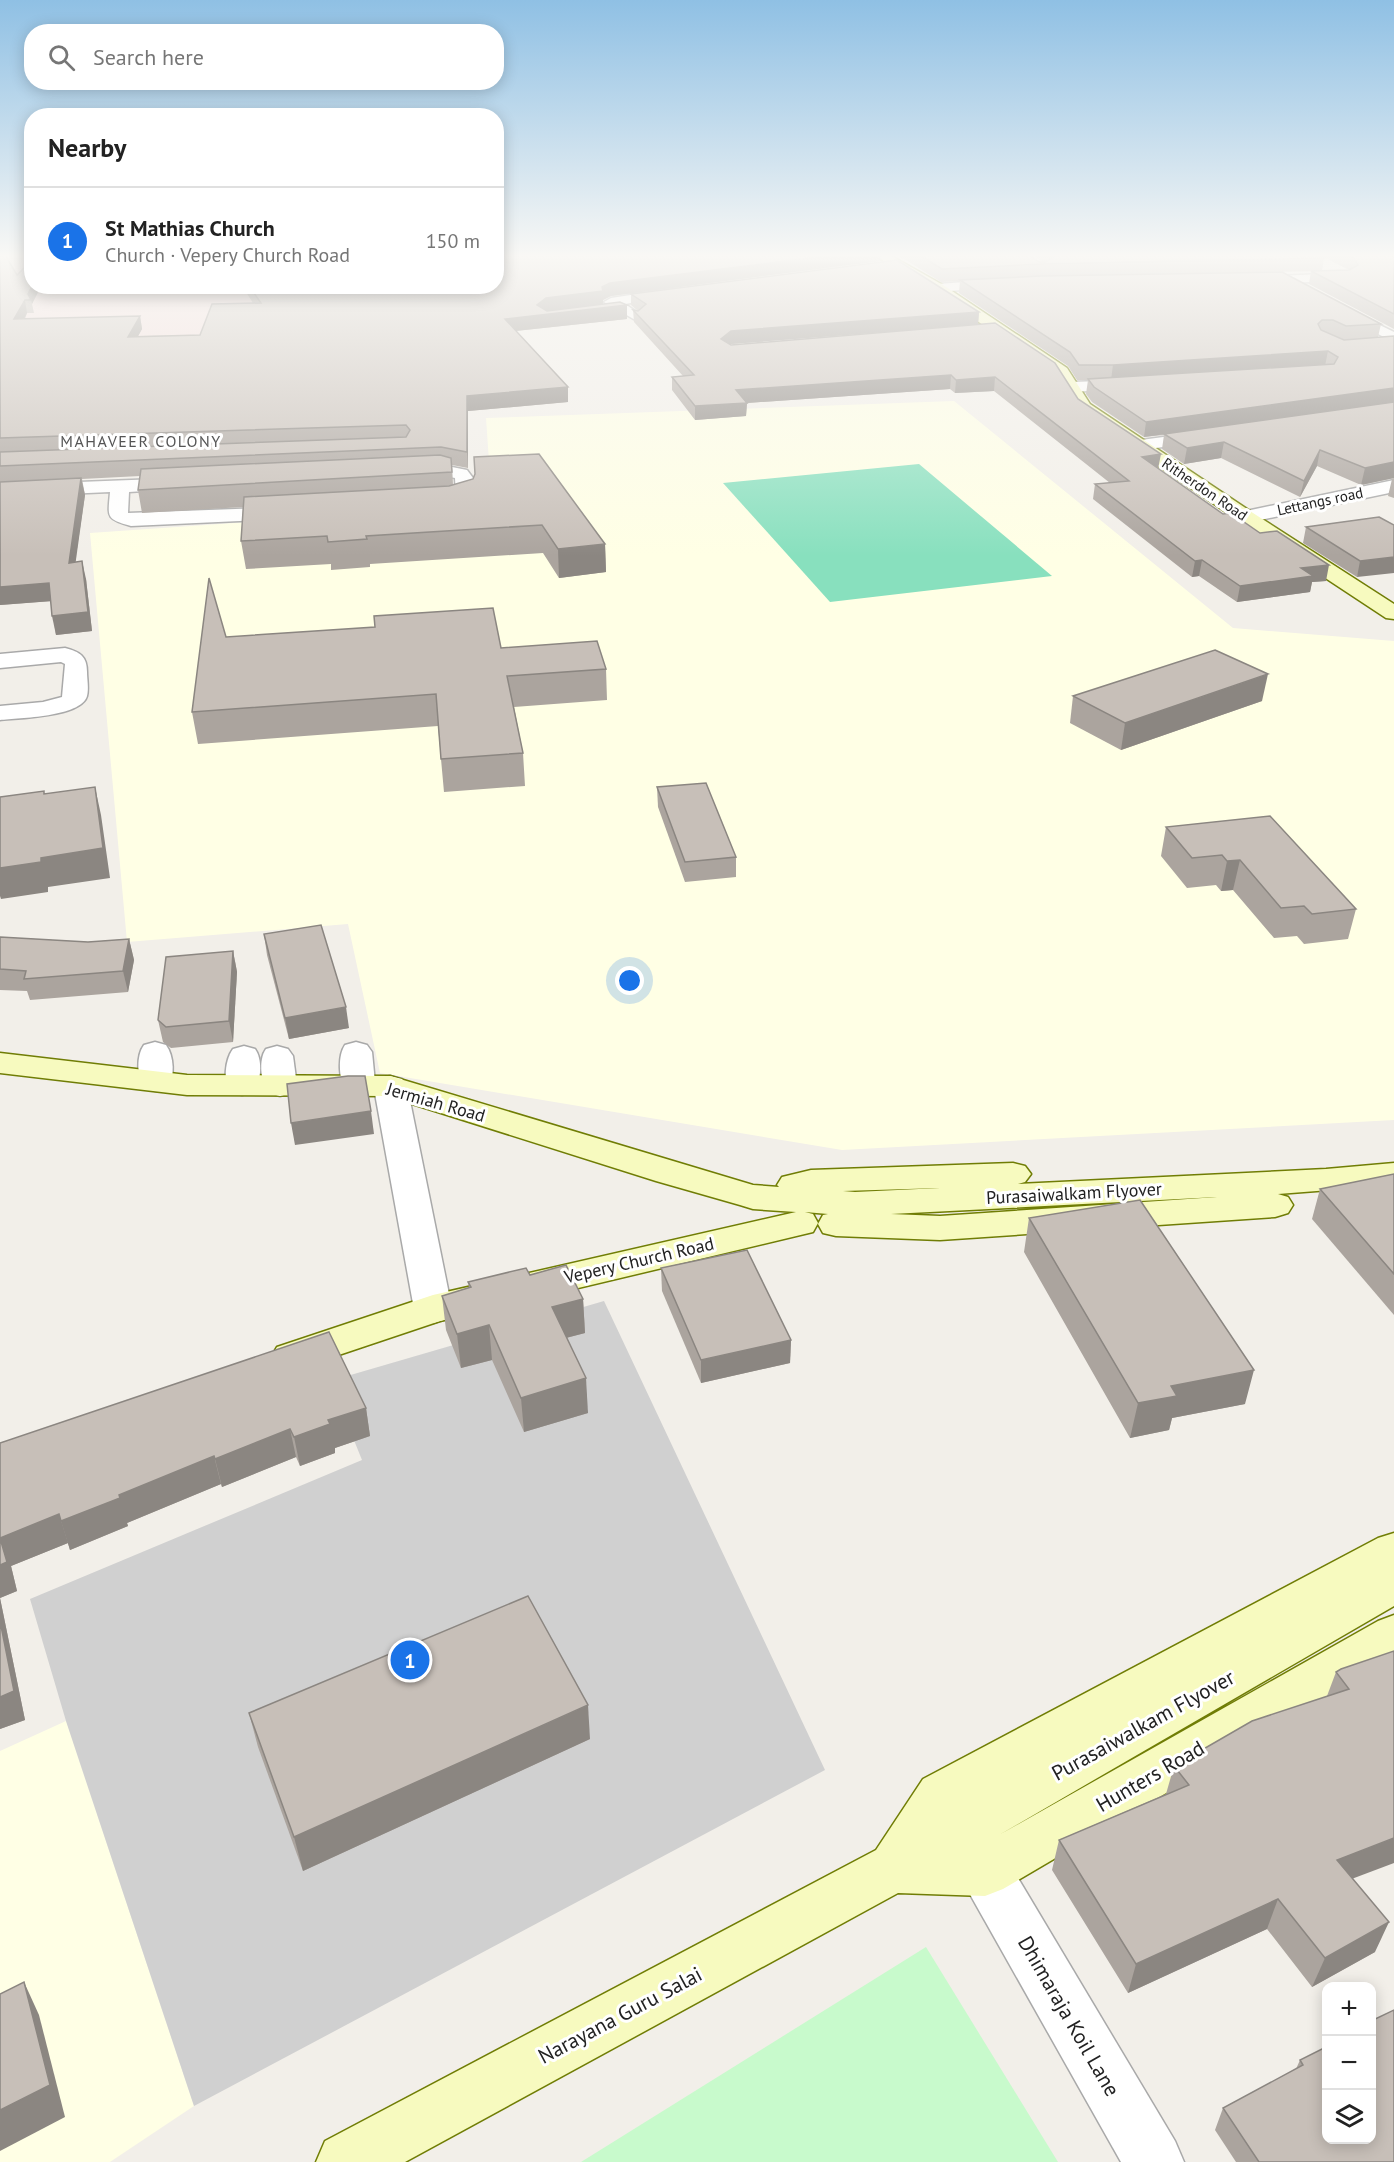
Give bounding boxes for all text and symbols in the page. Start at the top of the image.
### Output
search box [24,24,504,90]
icon: search [45,41,78,74]
text: Search here [93,43,204,71]
text: Nearby [48,131,126,164]
text: St Mathias Church [105,214,275,242]
text: 1 [62,228,73,254]
text: 150 m [426,228,480,254]
text: Church · Vepery Church Road [105,242,350,268]
district label: MAHAVEER COLONY [60,431,222,451]
street label: Ritherdon Road [1159,453,1251,525]
street label: Lettangs road [1275,483,1365,519]
your location [615,966,644,995]
street label: Jermiah Road [383,1077,488,1127]
street label: Purasaiwalkam Flyover [986,1177,1162,1209]
street label: Vepery Church Road [561,1232,716,1289]
pin: 1 [390,1638,430,1682]
street label: Purasaiwalkam Flyover [1047,1663,1239,1787]
street label: Hunters Road [1091,1734,1209,1818]
street label: Dhimaraja Koil Lane [1012,1931,1126,2101]
street label: Narayana Guru Salai [533,1960,707,2070]
map controls [1322,1982,1376,2144]
button: + [1322,1982,1376,2036]
button: − [1322,2036,1376,2090]
button: layers [1322,2090,1376,2144]

